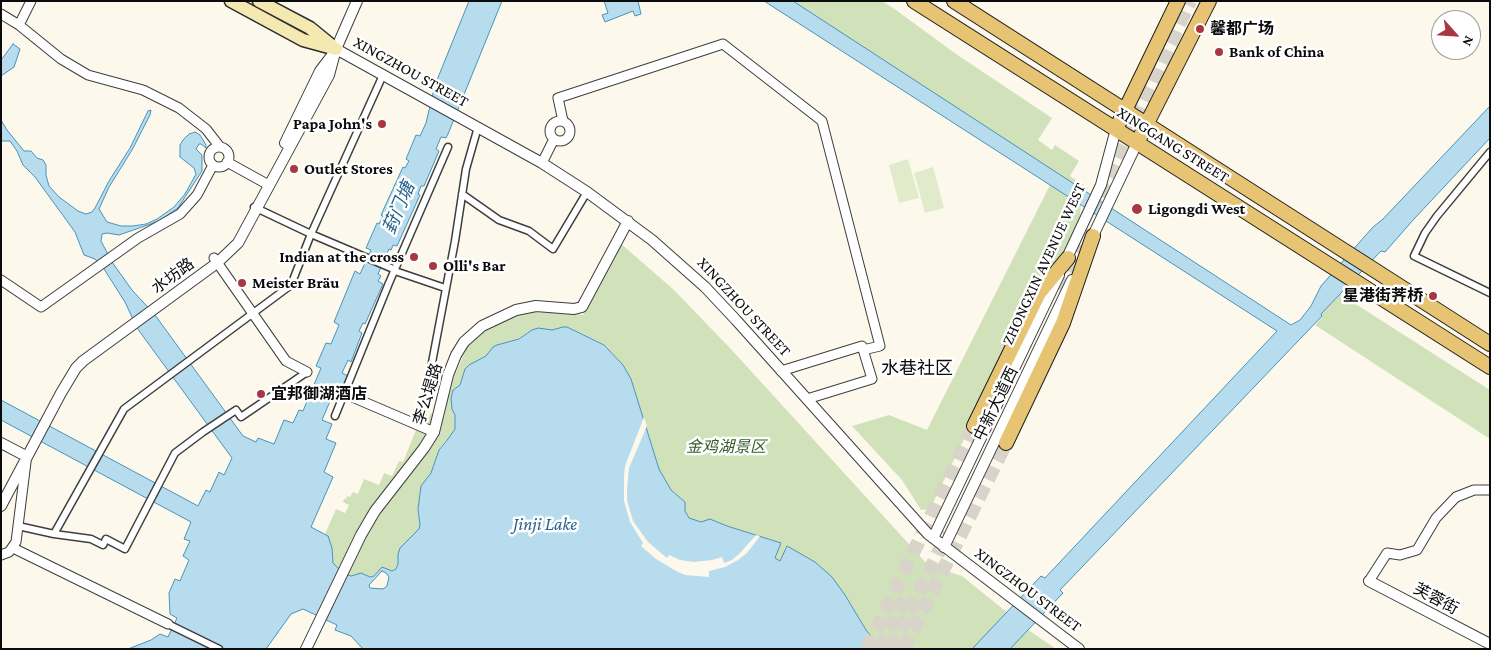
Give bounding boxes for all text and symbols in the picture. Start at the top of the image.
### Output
north arrow [1431,10,1481,60]
place label: 馨都广场 [1210,19,1274,39]
marker: 馨都广场 [1194,23,1206,35]
street label: XINGZHOU STREET [350,32,472,112]
text: N [1459,33,1478,49]
place label: Bank of China [1229,42,1324,62]
marker: Bank of China [1213,46,1225,58]
street label: XINGGANG STREET [1113,103,1233,187]
place label: Papa John's [293,114,372,134]
marker: Papa John's [376,118,388,130]
place label: Outlet Stores [304,159,393,179]
marker: Outlet Stores [288,163,300,175]
water label: 葑门塘 [379,179,419,237]
street label: ZHONGXIN AVENUE WEST [998,180,1090,348]
place label: Ligongdi West [1148,199,1245,219]
marker: Ligongdi West [1130,202,1144,216]
place label: Indian at the cross [279,247,404,267]
marker: Indian at the cross [408,251,420,263]
street label: XINGZHOU STREET [693,253,795,361]
street label: 水坊路 [148,254,198,298]
place label: Olli's Bar [443,256,506,276]
marker: Olli's Bar [427,260,439,272]
place label: Meister Bräu [252,273,339,293]
marker: Meister Bräu [236,277,248,289]
place label: 星港街荠桥 [1343,286,1423,306]
marker: 星港街荠桥 [1427,290,1439,302]
district label: 水巷社区 [881,357,953,379]
street label: 李公堤路 [409,361,447,427]
street label: 中新大道西 [970,364,1022,444]
place label: 宜邦御湖酒店 [271,384,367,404]
marker: 宜邦御湖酒店 [255,388,267,400]
park label: 金鸡湖景区 [686,437,766,457]
water label: Jinji Lake [513,513,577,535]
street label: XINGZHOU STREET [971,544,1085,636]
street label: 芙蓉街 [1410,579,1462,619]

